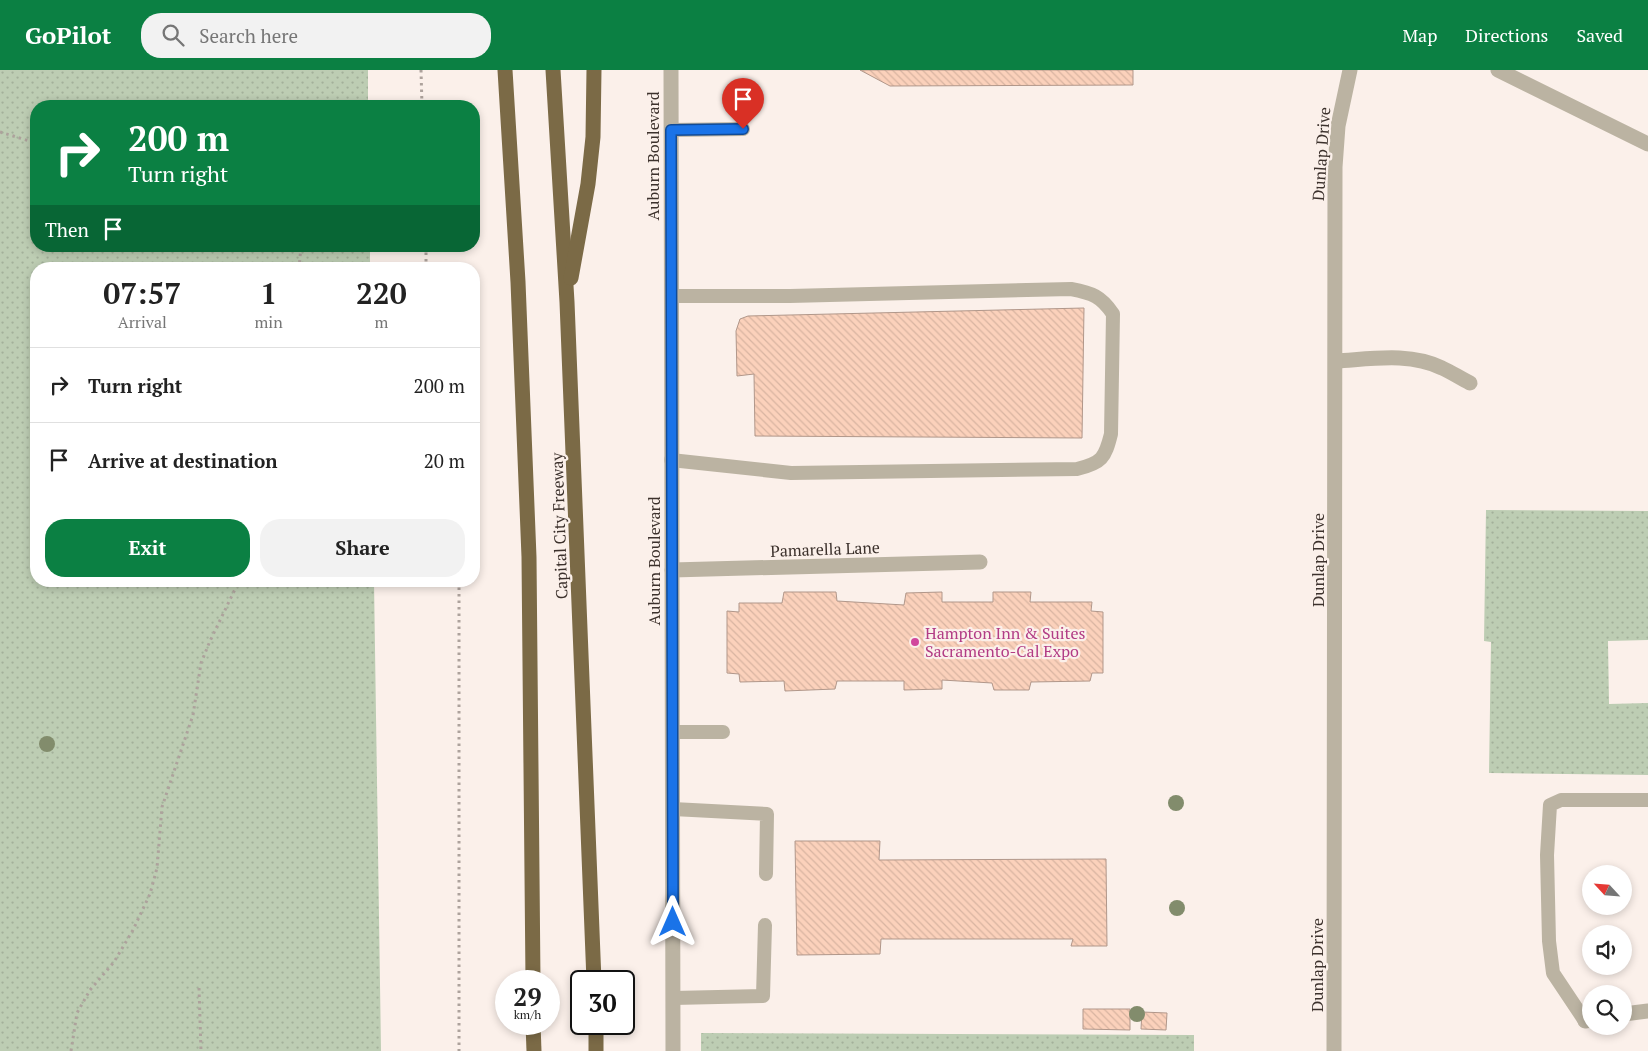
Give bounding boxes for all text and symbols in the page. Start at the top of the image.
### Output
search box [141,13,491,58]
text: GoPilot [25,19,111,51]
icon: search [159,21,187,49]
text: Search here [199,23,298,48]
text: Map [1402,23,1437,47]
text: Directions [1465,23,1548,47]
text: Saved [1576,23,1623,47]
pin [722,78,764,129]
icon: arrive [729,85,757,113]
street label: Auburn Boulevard [642,91,664,221]
street label: Dunlap Drive [1307,106,1335,202]
text: 200 m [128,115,229,161]
icon: right [45,120,110,185]
text: Turn right [128,159,228,188]
icon: arrive [99,215,127,243]
text: Then [45,217,89,242]
text: 07:57 [103,273,181,313]
text: 1 [260,273,277,313]
text: 220 [356,273,407,313]
text: Arrival [118,311,167,333]
text: min [255,311,283,333]
text: m [374,311,388,333]
icon: right [45,371,73,399]
text: Turn right [88,373,182,398]
text: 200 m [414,373,465,398]
icon: arrive [45,446,73,474]
text: Arrive at destination [88,448,277,473]
text: 20 m [424,448,465,473]
street label: Capital City Freeway [545,451,573,600]
street label: Auburn Boulevard [643,496,665,626]
street label: Dunlap Drive [1307,513,1329,607]
button: Exit [45,519,250,577]
button: Share [260,519,465,577]
street label: Pamarella Lane [770,536,880,562]
place label: Hampton Inn & Suites Sacramento-Cal Expo [925,622,1085,662]
marker: Hampton Inn & Suites Sacramento-Cal Expo [909,636,921,648]
north arrow [1582,865,1632,915]
map controls [1582,865,1632,1035]
position arrow [646,895,698,947]
street label: Dunlap Drive [1306,918,1328,1012]
button: sound [1582,925,1632,975]
speed limit sign: 30 [570,970,635,1035]
text: 29 [513,980,542,1013]
button: search [1582,985,1632,1035]
text: km/h [514,1007,541,1022]

